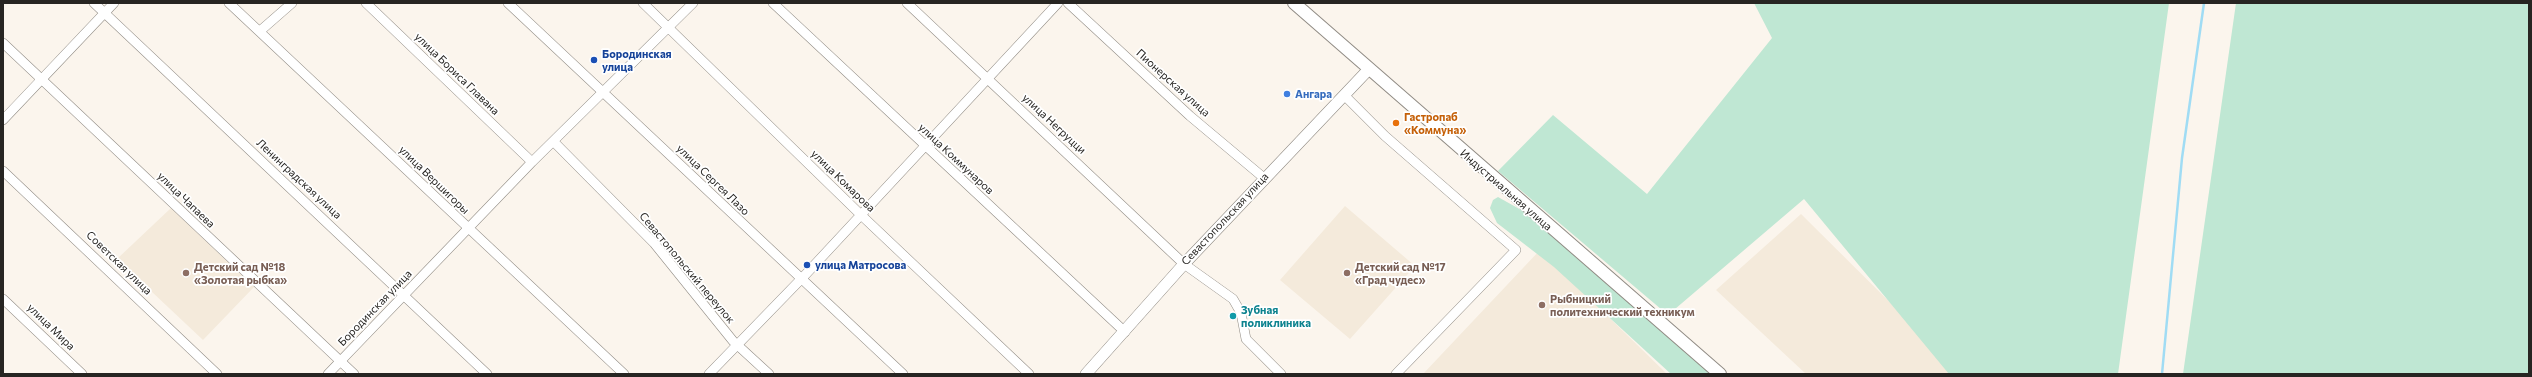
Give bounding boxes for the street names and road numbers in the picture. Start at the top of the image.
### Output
street label: улица Бориса Главана [412,30,502,118]
street label: Пионерская улица [1133,46,1213,120]
street label: улица Негруцци [1019,91,1089,157]
street label: улица Коммунаров [916,121,996,197]
street label: Ленинградская улица [254,136,344,222]
street label: улица Сергея Лазо [674,142,752,218]
street label: улица Вершигоры [396,143,472,217]
street label: улица Комарова [808,147,878,215]
street label: Индустриальная улица [1457,147,1555,233]
street label: улица Чапаева [155,169,217,231]
street label: Севастопольская улица [1179,170,1271,268]
street label: Севастопольский переулок [637,210,737,326]
street label: Советская улица [84,228,154,298]
street label: Бородинская улица [335,267,415,349]
street label: улица Мира [24,301,78,353]

